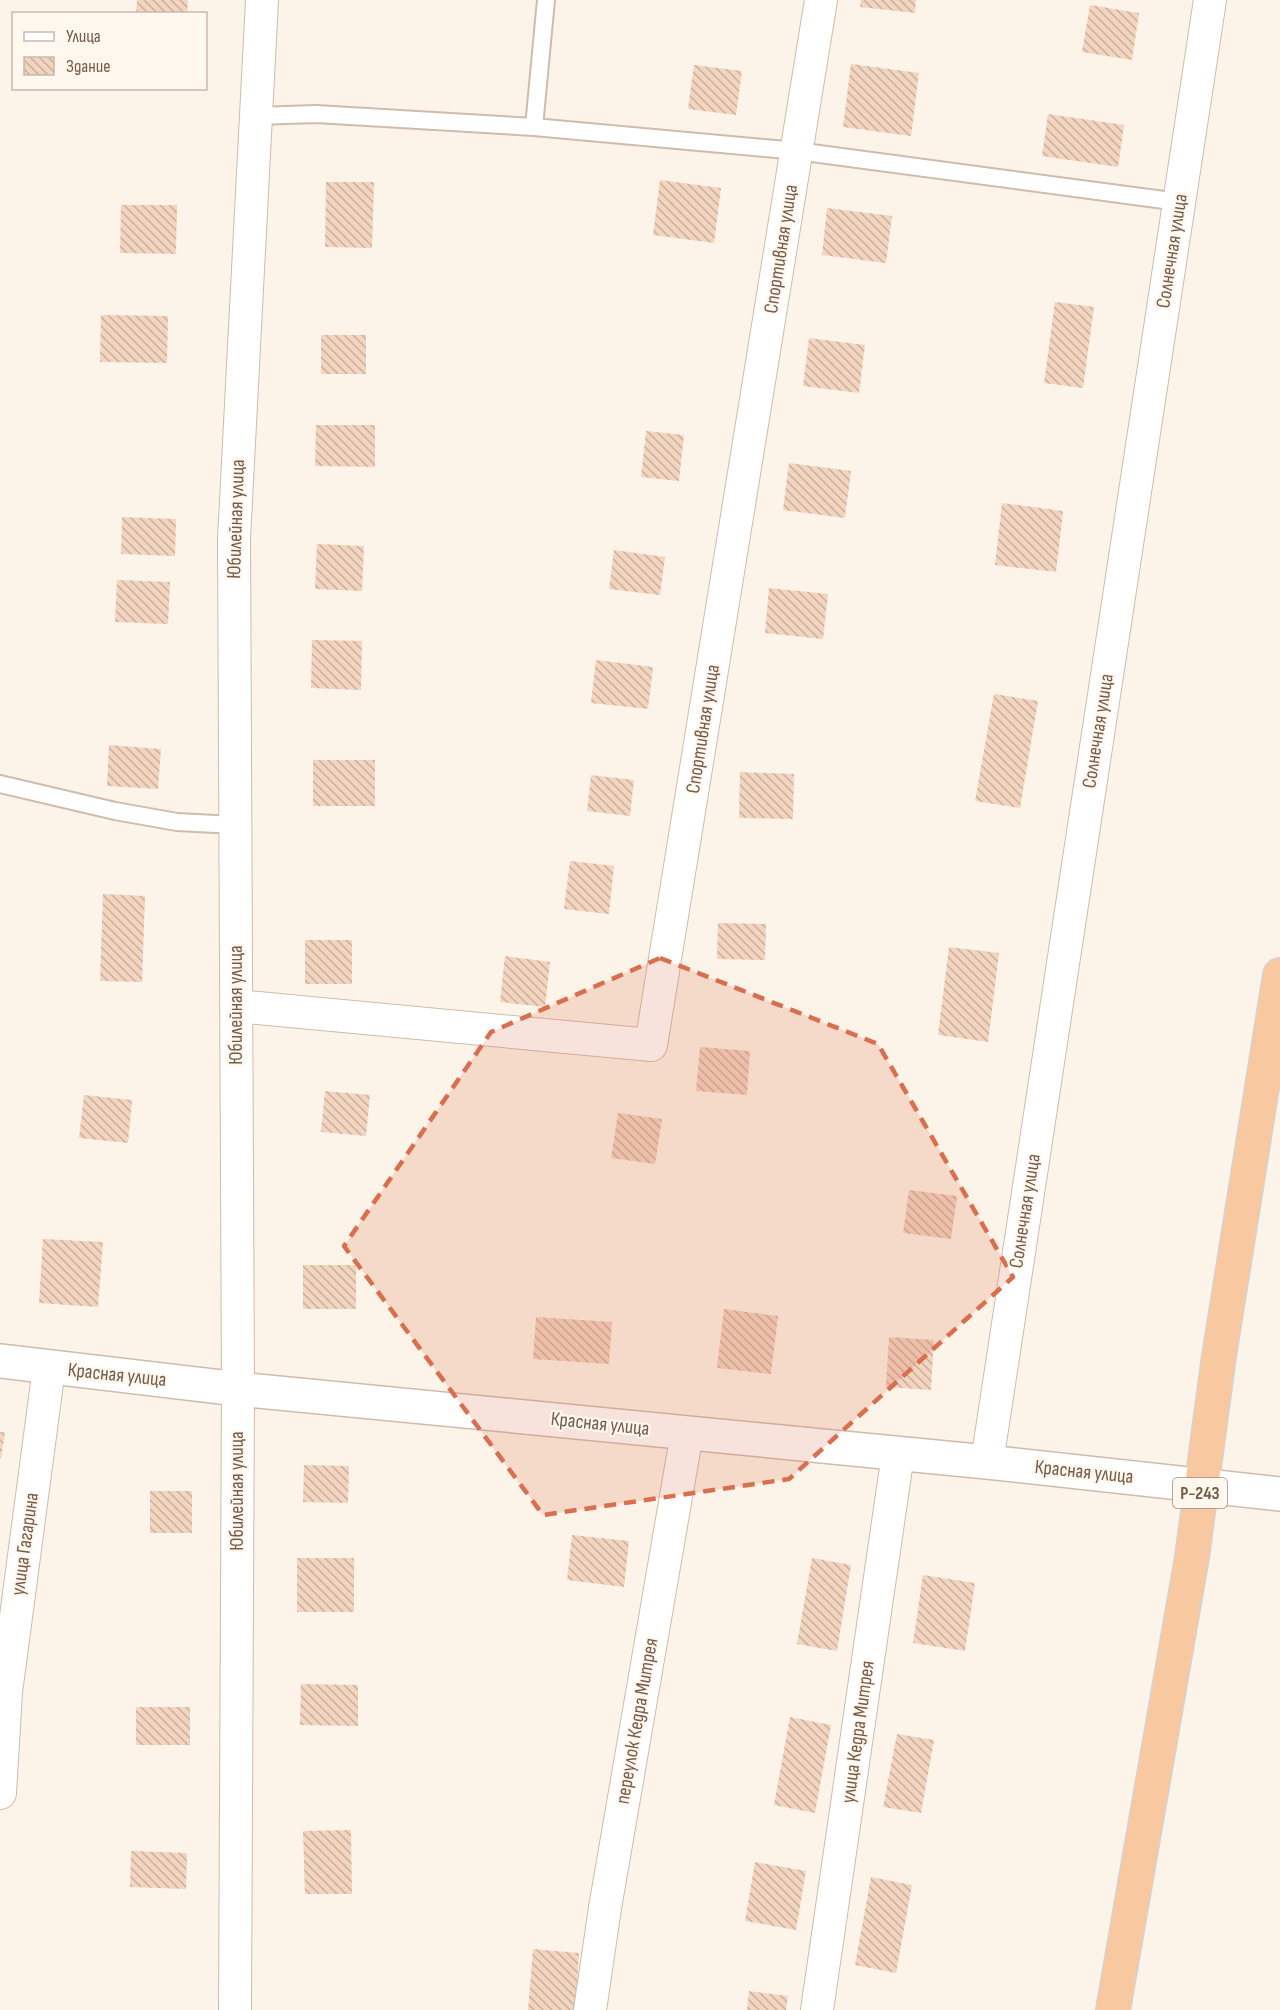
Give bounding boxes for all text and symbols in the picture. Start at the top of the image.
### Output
legend [12,12,207,90]
text: Улица [66,26,101,47]
text: Здание [66,56,111,77]
street label: Спортивная улица [759,183,803,315]
street label: Солнечная улица [1151,192,1193,310]
street label: Юбилейная улица [222,459,250,579]
street label: Спортивная улица [681,663,725,795]
street label: Солнечная улица [1077,672,1119,790]
street label: Юбилейная улица [224,945,248,1065]
street label: Солнечная улица [1004,1152,1046,1270]
street label: Красная улица [67,1358,167,1392]
street label: Красная улица [550,1407,650,1441]
street label: Юбилейная улица [225,1431,249,1551]
street label: Красная улица [1034,1455,1134,1489]
road number: Р-243 [1173,1478,1227,1508]
street label: улица Гагарина [6,1491,44,1597]
street label: переулок Кедра Митрея [611,1636,663,1806]
street label: улица Кедра Митрея [836,1659,880,1805]

